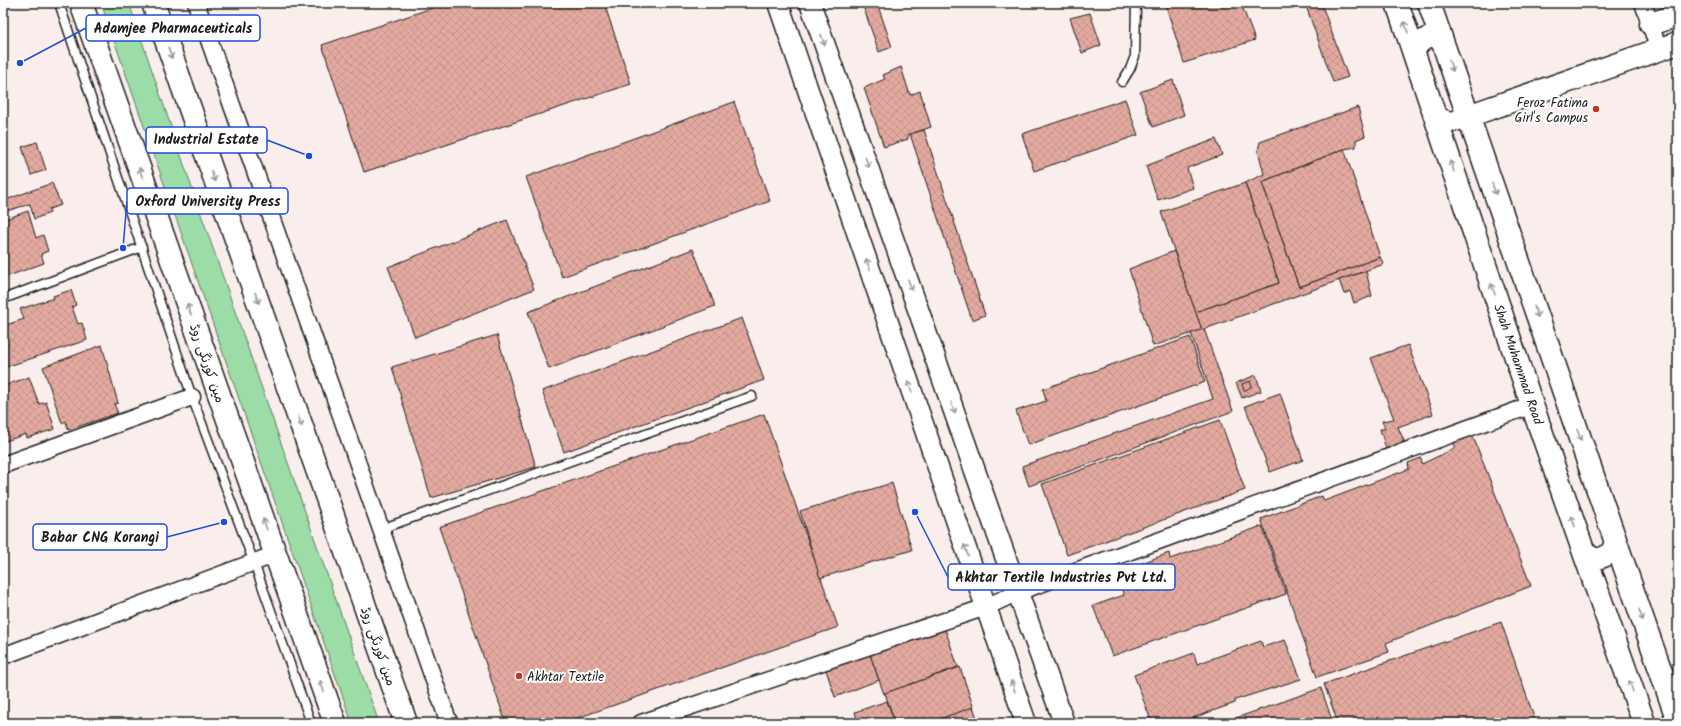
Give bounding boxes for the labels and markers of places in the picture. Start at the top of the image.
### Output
callout: Adamjee Pharmaceuticals [86,15,260,41]
place label: Feroz Fatima Girl's Campus [1515,93,1588,129]
marker: Feroz Fatima Girl's Campus [1591,104,1601,114]
callout: Industrial Estate [146,127,267,153]
callout: Oxford University Press [127,188,288,214]
callout: Babar CNG Korangi [33,524,167,550]
callout: Akhtar Textile Industries Pvt Ltd. [948,564,1175,590]
place label: Akhtar Textile [527,667,604,688]
marker: Akhtar Textile [514,671,524,681]

